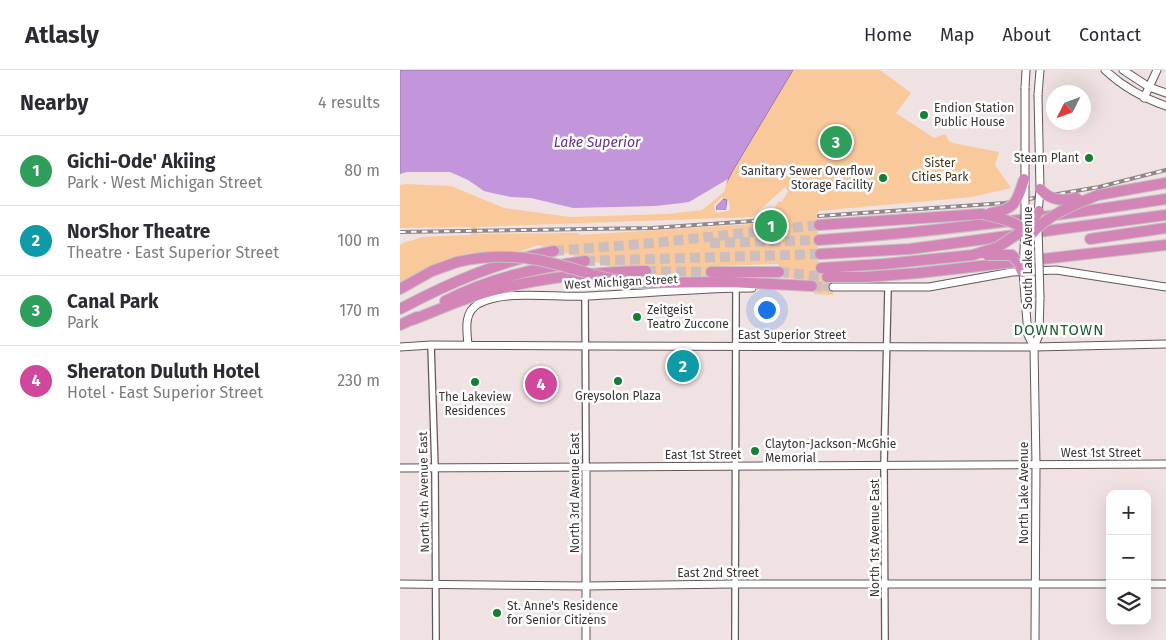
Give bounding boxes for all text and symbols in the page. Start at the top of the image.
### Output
text: Atlasly [25,21,99,49]
text: Home [864,24,912,46]
text: Map [940,24,974,46]
text: About [1002,24,1051,46]
text: Contact [1079,24,1141,46]
north arrow [1046,85,1091,130]
text: Nearby [20,90,88,116]
text: 4 results [318,93,380,112]
place label: Endion Station Public House [934,101,1014,129]
marker: Endion Station Public House [918,109,930,121]
pin: 3 [820,123,852,161]
water label: Lake Superior [554,134,641,151]
text: Gichi-Ode' Akiing [67,150,215,173]
place label: Steam Plant [1014,151,1080,165]
marker: Steam Plant [1083,152,1095,164]
park label: Sister Cities Park [912,156,969,184]
text: 1 [32,161,40,180]
text: 80 m [344,161,380,180]
place label: Sanitary Sewer Overflow Storage Facility [741,164,873,192]
marker: Sanitary Sewer Overflow Storage Facility [877,172,889,184]
text: Park · West Michigan Street [67,173,262,192]
street label: South Lake Avenue [1021,206,1035,310]
pin: 1 [755,207,787,245]
text: NorShor Theatre [67,220,210,243]
text: 2 [32,231,40,250]
text: 100 m [337,231,380,250]
text: Theatre · East Superior Street [67,243,279,262]
street label: West Michigan Street [564,272,679,292]
text: Canal Park [67,290,158,313]
your location [754,297,780,323]
text: 3 [32,301,40,320]
text: 170 m [339,301,380,320]
place label: Zeitgeist Teatro Zuccone [647,303,729,331]
marker: Zeitgeist Teatro Zuccone [631,311,643,323]
text: Park [67,313,99,332]
district label: DOWNTOWN [1014,321,1104,339]
street label: East Superior Street [738,328,847,342]
pin: 2 [667,347,699,385]
text: Sheraton Duluth Hotel [67,360,260,383]
pin: 4 [525,365,557,403]
text: 4 [31,371,41,390]
text: 230 m [337,371,380,390]
marker: Greysolon Plaza [612,375,624,387]
marker: The Lakeview Residences [469,376,481,388]
text: Hotel · East Superior Street [67,383,263,402]
place label: Greysolon Plaza [575,389,661,403]
place label: The Lakeview Residences [439,390,512,418]
street label: North 4th Avenue East [416,431,432,553]
street label: North 3rd Avenue East [568,432,582,553]
place label: Clayton-Jackson-McGhie Memorial [765,437,896,465]
street label: North Lake Avenue [1017,442,1031,544]
marker: Clayton-Jackson-McGhie Memorial [749,445,761,457]
street label: West 1st Street [1061,446,1142,460]
street label: East 1st Street [665,448,742,462]
street label: North 1st Avenue East [868,478,882,597]
map controls [1106,490,1151,625]
button: + [1106,490,1151,535]
button: − [1106,535,1151,580]
street label: East 2nd Street [677,566,760,580]
button: layers [1106,580,1151,625]
place label: St. Anne's Residence for Senior Citizens [507,599,618,627]
marker: St. Anne's Residence for Senior Citizens [491,607,503,619]

